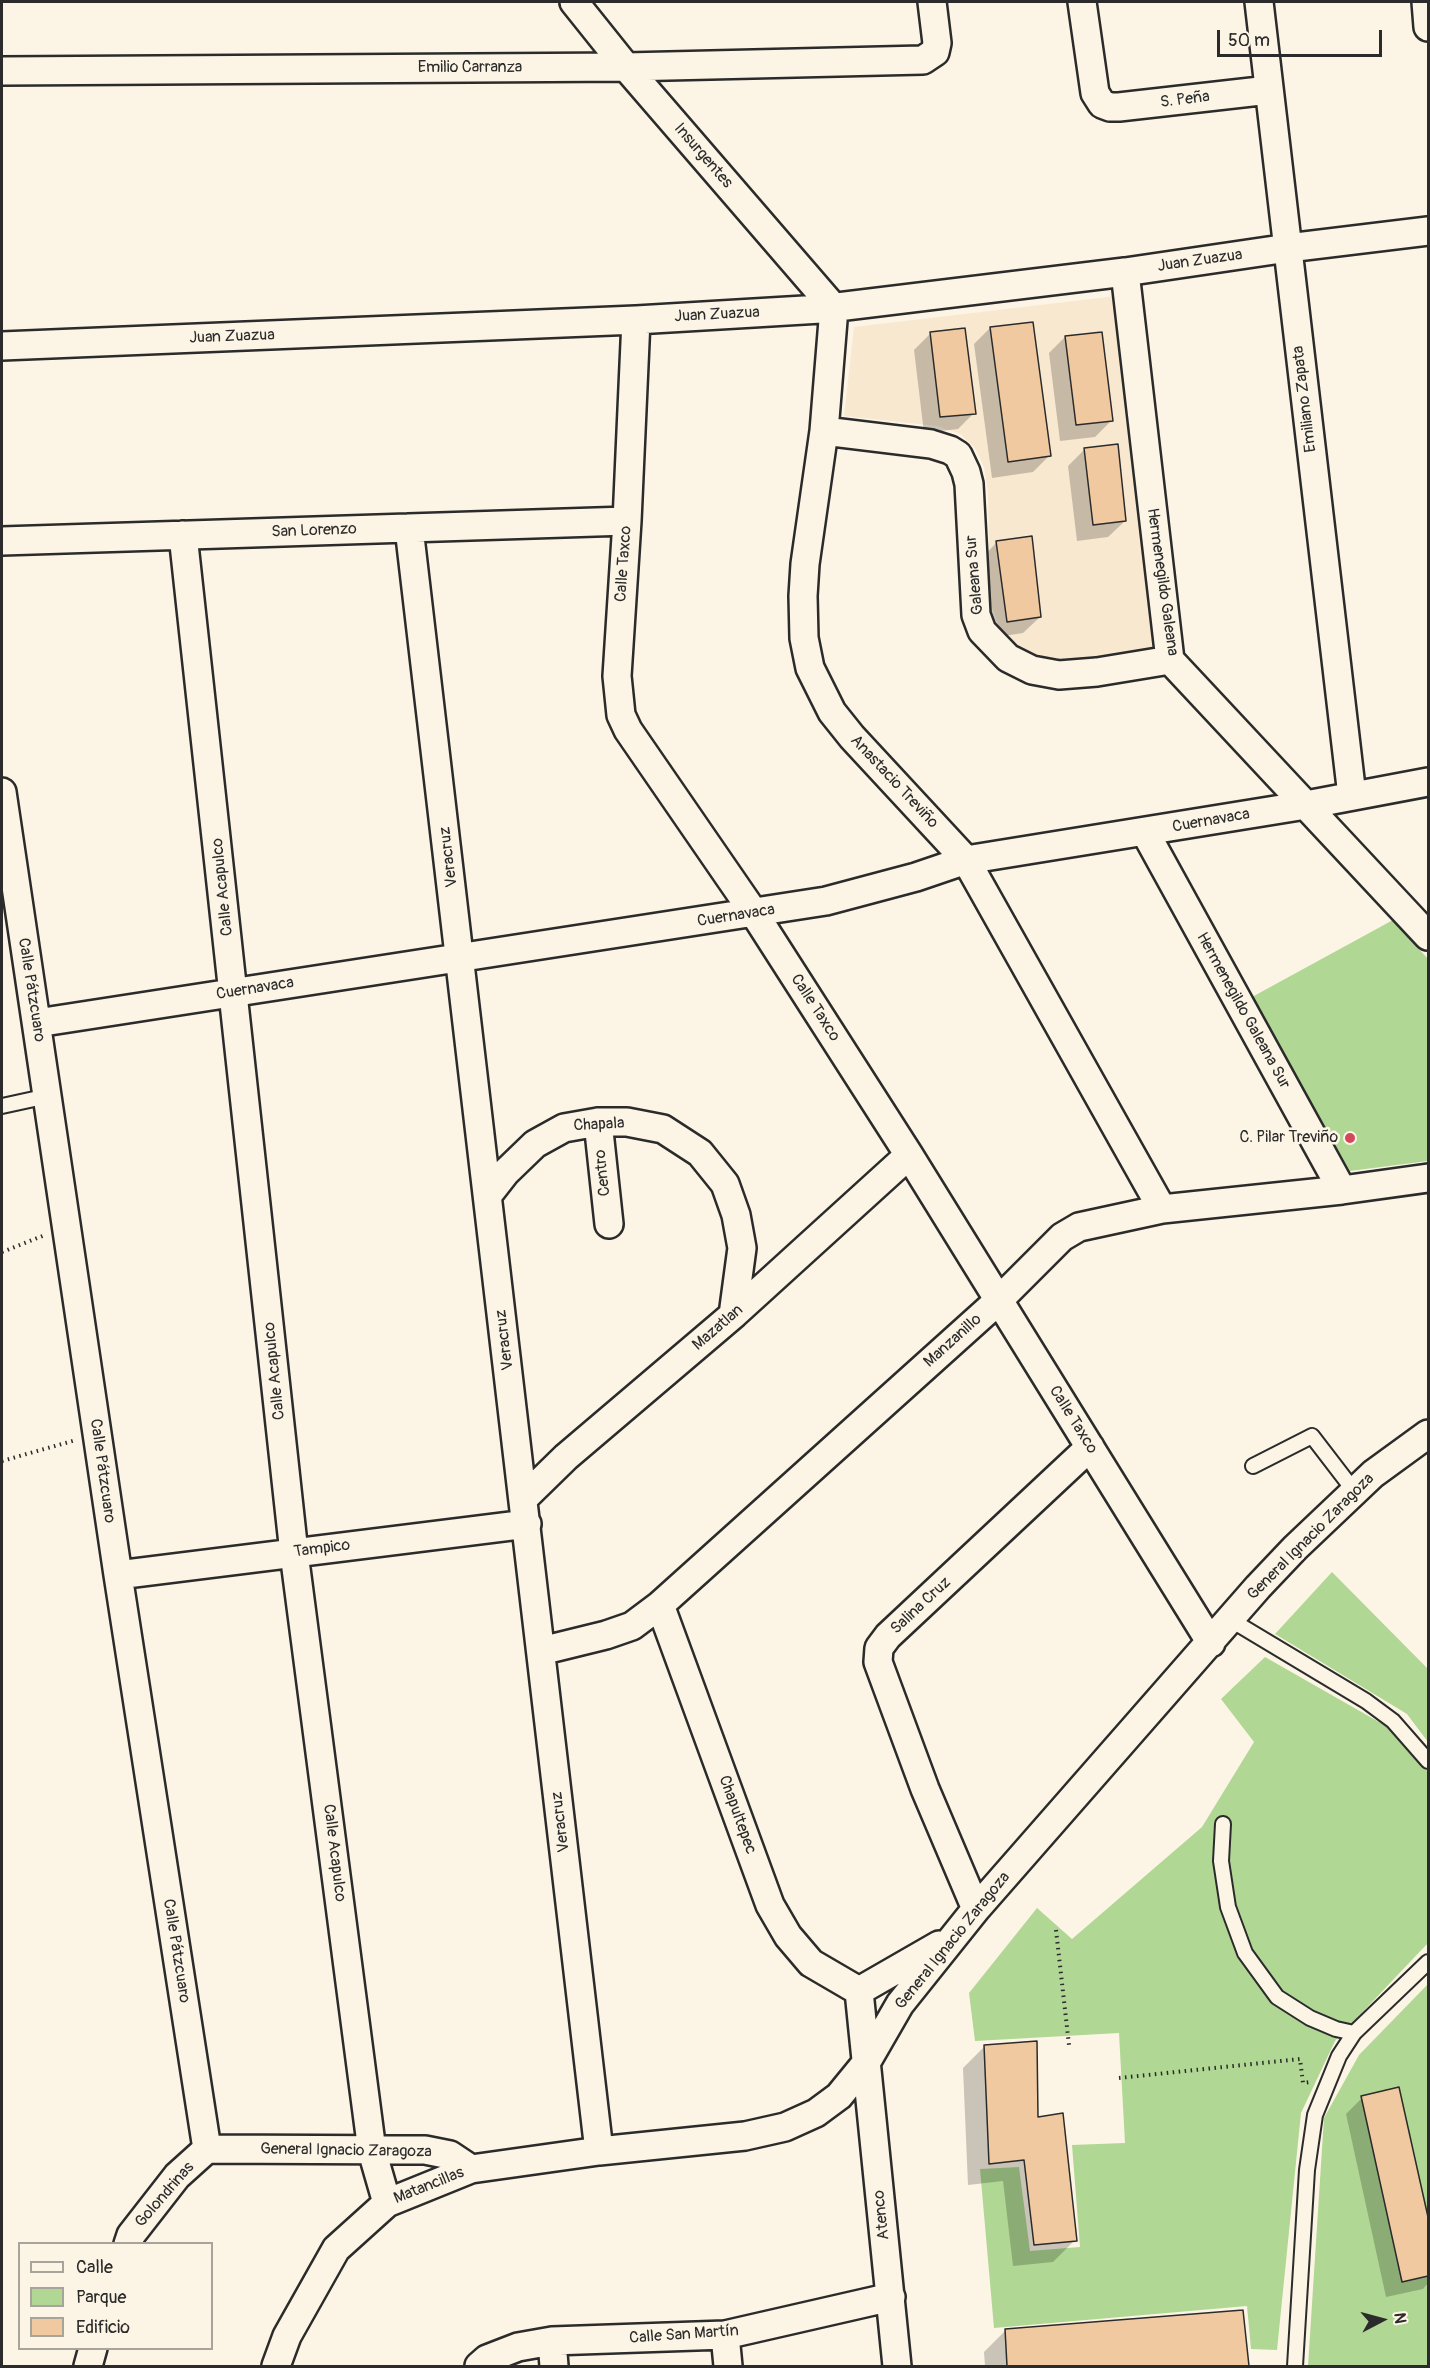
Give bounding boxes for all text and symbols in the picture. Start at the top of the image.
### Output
scale bar [1220,18,1385,56]
text: 50 m [1228,29,1270,52]
street label: Emilio Carranza [418,58,522,78]
street label: S. Peña [1159,87,1211,113]
street label: Insurgentes [670,120,736,192]
street label: Juan Zuazua [1156,246,1244,276]
street label: Juan Zuazua [674,303,760,327]
street label: Juan Zuazua [189,326,275,348]
street label: Emiliano Zapata [1289,345,1321,453]
street label: Hermenegildo Galeana [1142,507,1182,657]
street label: San Lorenzo [271,520,357,542]
street label: Calle Taxco [612,525,636,603]
street label: Galeana Sur [962,534,988,616]
street label: Anastacio Treviño [846,731,942,833]
street label: Cuernavaca [1171,805,1251,837]
street label: Veracruz [436,826,462,888]
street label: Calle Acapulco [208,837,238,937]
street label: Cuernavaca [696,900,776,932]
street label: Hermenegildo Galeana Sur [1192,929,1294,1093]
street label: Calle Pátzcuaro [13,937,49,1043]
street label: Calle Taxco [786,971,844,1045]
street label: Cuernavaca [215,973,295,1005]
street label: Chapala [573,1114,625,1136]
place label: C. Pilar Treviño [1240,1128,1338,1148]
marker: C. Pilar Treviño [1343,1131,1357,1145]
street label: Centro [591,1149,615,1197]
street label: Mazatlan [689,1301,747,1355]
street label: Veracruz [492,1309,518,1371]
street label: Manzanillo [920,1310,986,1372]
street label: Calle Acapulco [260,1321,290,1421]
street label: Calle Taxco [1045,1383,1101,1457]
street label: Calle Pátzcuaro [85,1418,119,1524]
street label: General Ignacio Zaragoza [1244,1470,1378,1604]
street label: Tampico [293,1536,351,1562]
street label: Salina Cruz [887,1573,955,1639]
street label: Chapultepec [714,1773,760,1857]
street label: Veracruz [548,1791,574,1853]
street label: Calle Acapulco [318,1803,350,1903]
street label: General Ignacio Zaragoza [892,1868,1014,2014]
street label: Calle Pátzcuaro [158,1898,194,2004]
street label: General Ignacio Zaragoza [260,2140,432,2162]
street label: Golondrinas [131,2158,199,2232]
street label: Matancillas [391,2163,467,2209]
street label: Atenco [870,2189,894,2241]
legend [18,2242,213,2350]
text: Calle [76,2256,113,2279]
text: Parque [76,2286,126,2309]
north arrow [1352,2290,1412,2350]
text: N [1389,2312,1410,2325]
text: Edificio [76,2316,130,2339]
street label: Calle San Martín [629,2322,739,2348]

